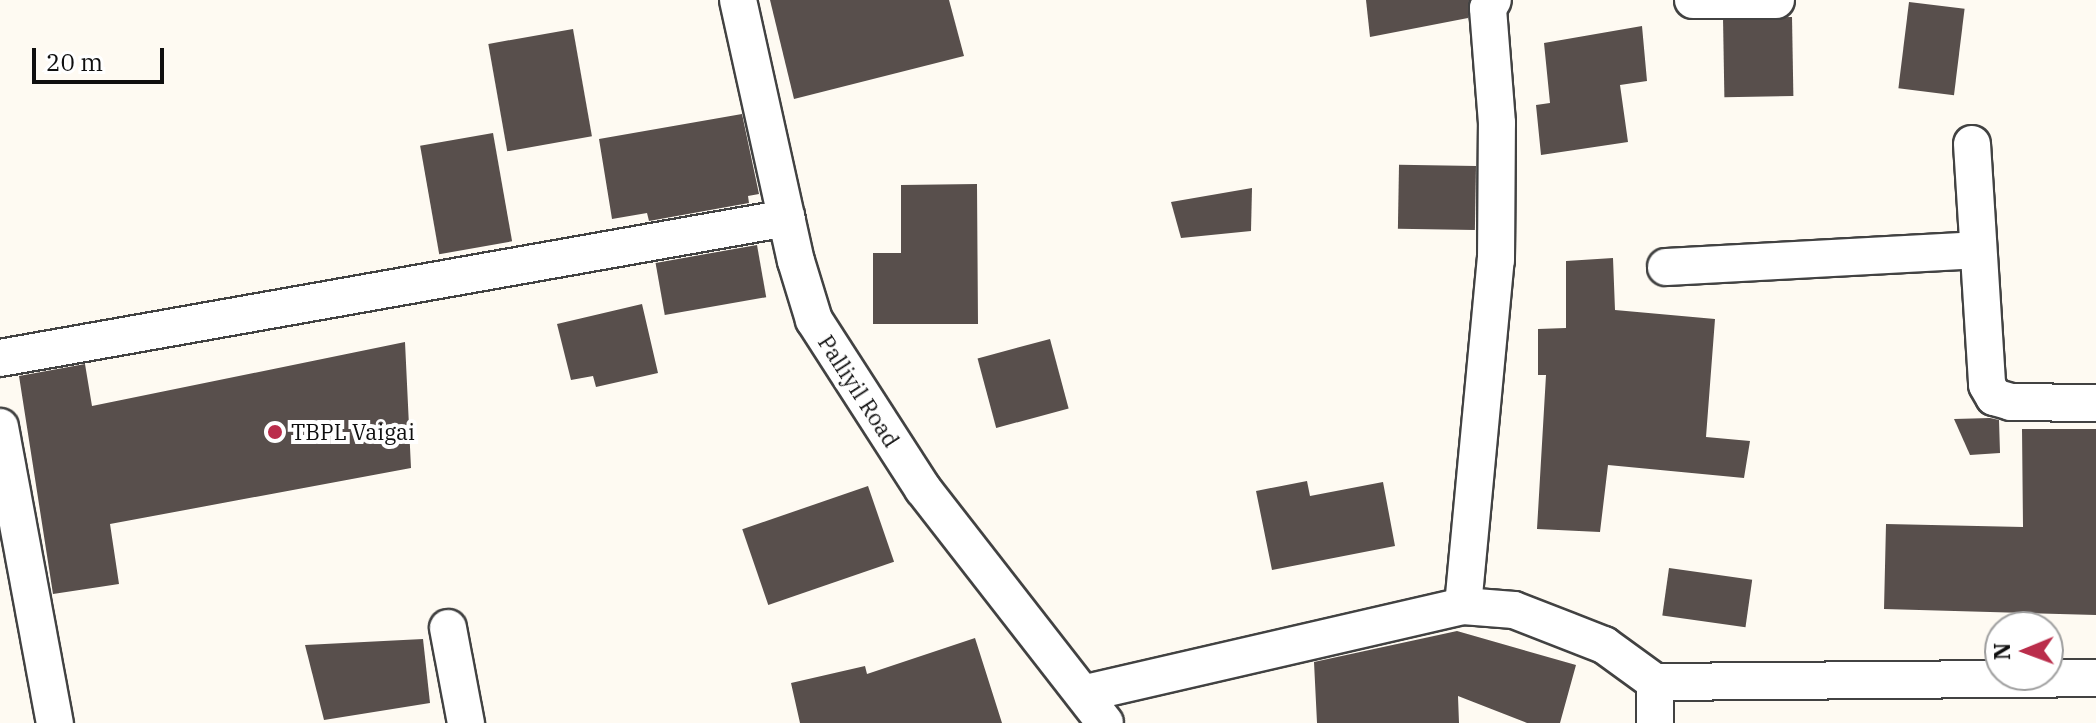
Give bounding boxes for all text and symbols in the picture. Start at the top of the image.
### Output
scale bar [36,32,168,82]
text: 20 m [46,46,103,78]
street label: Palliyil Road [813,330,905,452]
place label: TBPL Vaigai [291,419,415,445]
marker: TBPL Vaigai [266,423,284,441]
north arrow [1984,611,2064,691]
text: N [1987,642,2016,660]

